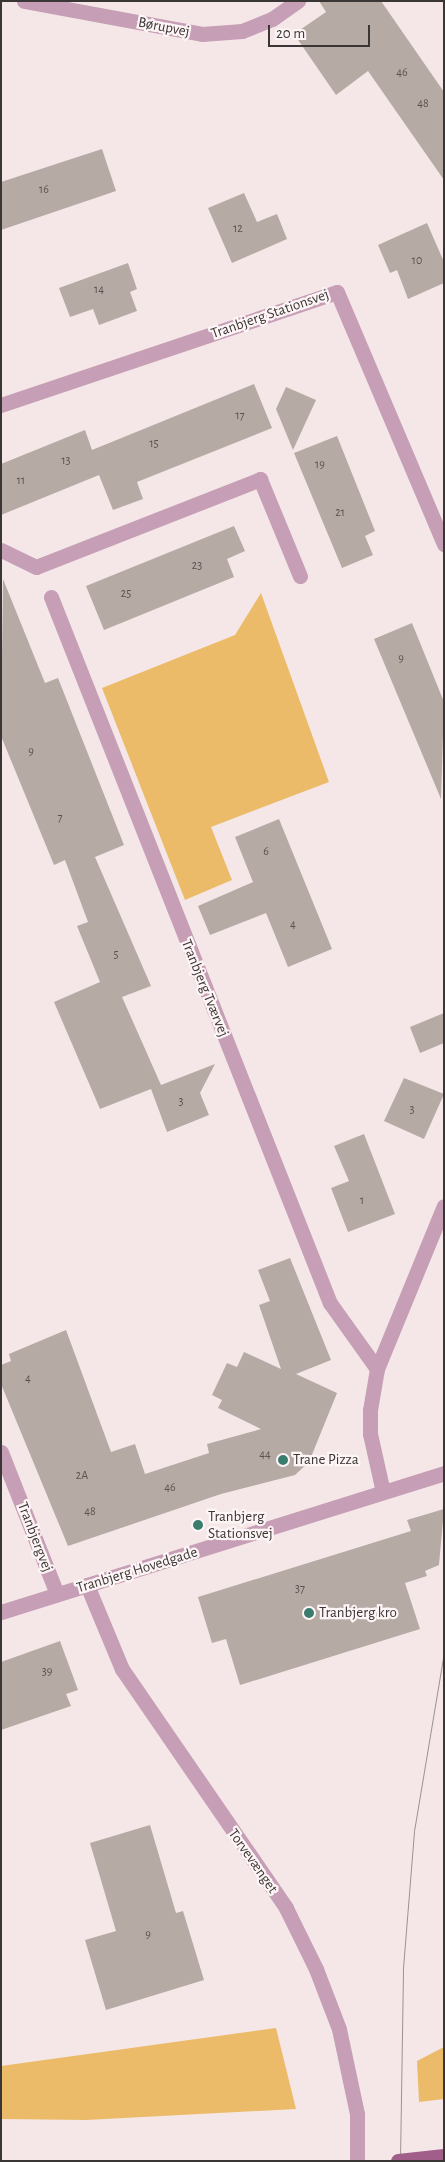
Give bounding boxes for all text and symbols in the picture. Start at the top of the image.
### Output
street label: Børupvej [137,13,191,41]
scale bar [270,15,372,47]
text: 20 m [276,26,305,41]
house number: 46 [396,66,408,80]
house number: 48 [417,97,429,111]
house number: 16 [39,183,49,197]
house number: 12 [233,222,243,236]
house number: 10 [412,254,422,268]
house number: 14 [94,283,104,297]
street label: Tranbjerg Stationsvej [209,285,331,343]
house number: 17 [235,409,245,423]
house number: 15 [149,437,159,451]
house number: 13 [61,454,71,468]
house number: 19 [315,458,325,472]
house number: 11 [17,474,25,488]
house number: 21 [335,506,345,520]
house number: 23 [192,559,202,573]
house number: 25 [121,587,131,601]
house number: 9 [398,652,404,666]
house number: 9 [28,745,34,759]
house number: 7 [57,811,63,825]
house number: 6 [263,845,269,859]
house number: 4 [290,918,296,932]
street label: Tranbjerg Tværvej [177,937,233,1039]
house number: 5 [113,948,119,962]
house number: 3 [179,1095,183,1109]
house number: 3 [410,1103,414,1117]
house number: 1 [360,1194,364,1208]
house number: 4 [25,1372,31,1386]
house number: 44 [259,1448,271,1462]
place label: Trane Pizza [293,1451,359,1469]
marker: Trane Pizza [277,1454,289,1466]
house number: 2A [76,1469,88,1483]
house number: 46 [164,1481,176,1495]
street label: Tranbjergvej [13,1500,57,1574]
house number: 48 [84,1505,96,1519]
place label: Tranbjerg Stationsvej [208,1507,273,1542]
marker: Tranbjerg Stationsvej [192,1519,204,1531]
street label: Tranbjerg Hovedgade [74,1543,200,1597]
house number: 37 [295,1582,305,1596]
place label: Tranbjerg kro [319,1604,397,1622]
marker: Tranbjerg kro [303,1607,315,1619]
house number: 39 [42,1665,52,1679]
street label: Torvevænget [224,1825,282,1897]
house number: 9 [145,1928,151,1942]

